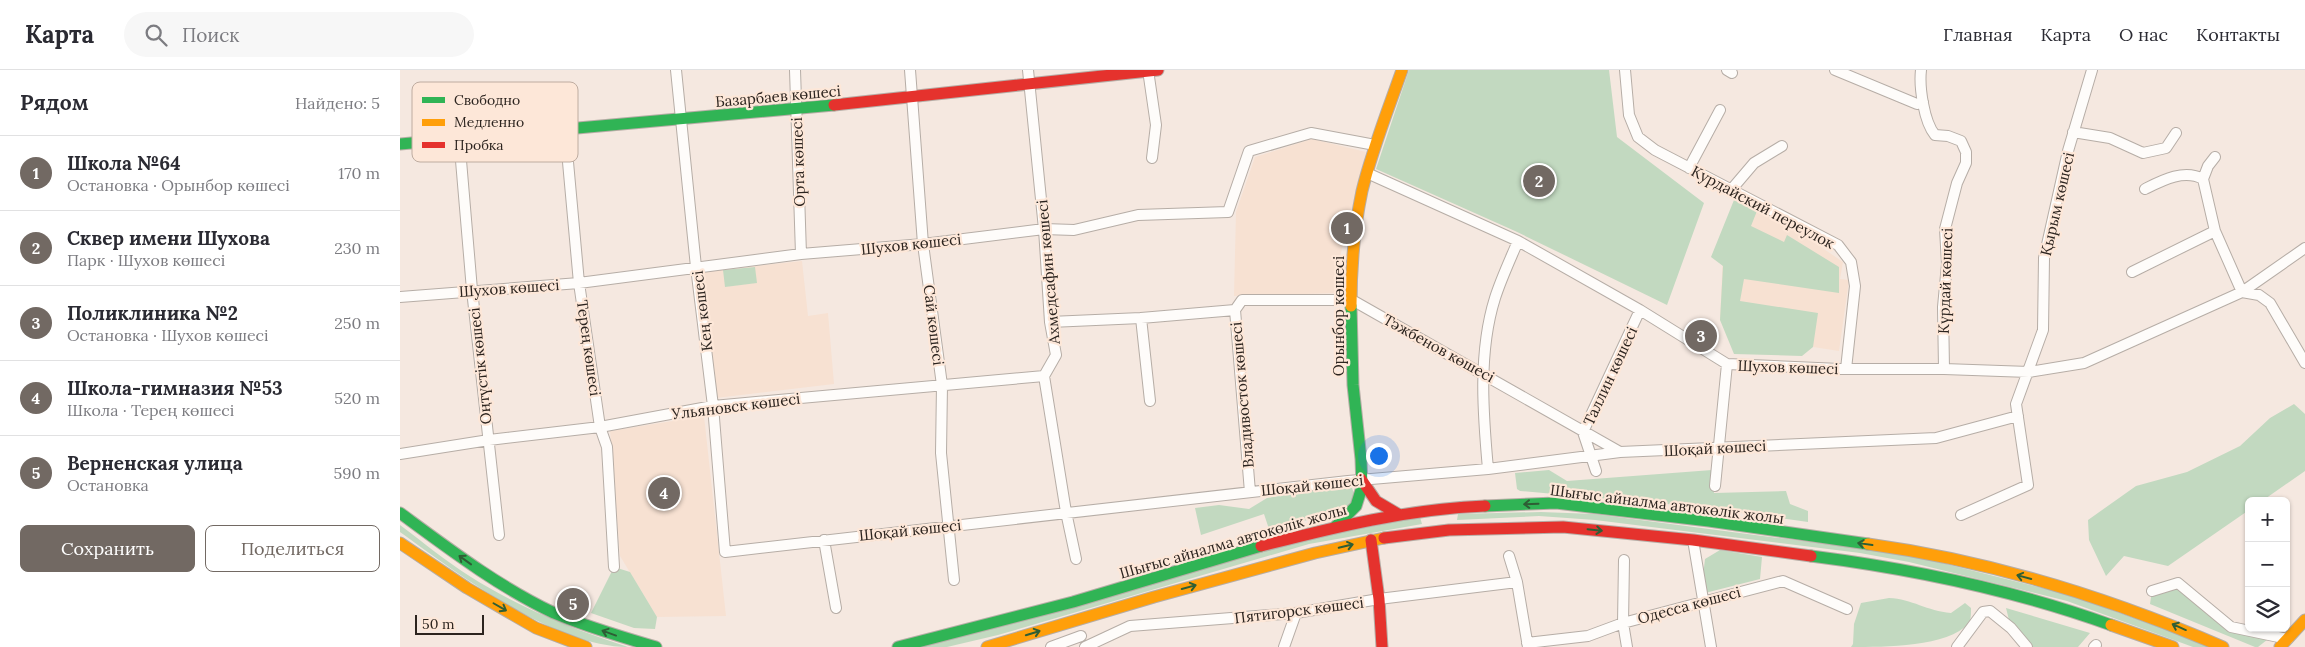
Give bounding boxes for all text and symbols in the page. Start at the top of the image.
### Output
search box [124,12,474,57]
text: Карта [25,19,94,50]
icon: search [142,21,170,49]
text: Поиск [182,23,240,47]
text: Главная [1943,23,2012,46]
text: Карта [2040,23,2091,46]
text: О нас [2119,23,2168,46]
text: Контакты [2196,23,2280,46]
street label: Базарбаев көшесі [714,81,842,111]
legend [412,82,578,162]
text: Рядом [20,89,89,116]
text: Свободно [454,91,520,109]
text: Найдено: 5 [295,93,380,113]
text: Медленно [454,113,524,131]
street label: Орта көшесі [787,117,809,207]
text: Пробка [454,136,504,154]
street label: Қырым көшесі [2036,150,2078,258]
text: Школа №64 [67,151,181,175]
street label: Курдайский переулок [1688,161,1838,253]
pin: 2 [1523,162,1555,200]
text: 1 [33,163,39,183]
text: 170 m [338,163,380,183]
text: Остановка · Орынбор көшесі [67,175,290,195]
street label: Ахмедсафин көшесі [1032,199,1064,346]
pin: 1 [1331,209,1363,247]
text: Сквер имени Шухова [67,226,270,250]
street label: Күрдай көшесі [1934,228,1956,334]
street label: Шухов көшесі [860,229,962,259]
text: 2 [32,238,40,258]
text: 230 m [334,238,380,258]
text: Парк · Шухов көшесі [67,250,225,270]
street label: Орынбор көшесі [1329,256,1348,376]
street label: Кең көшесі [688,270,716,352]
street label: Шухов көшесі [458,275,560,301]
street label: Сай көшесі [920,284,948,366]
street label: Терең көшесі [573,299,605,397]
text: Поликлиника №2 [67,301,238,325]
street label: Оңтүстік көшесі [464,307,496,425]
street label: Тәжбенов көшесі [1380,310,1498,386]
text: 3 [32,313,40,333]
text: 250 m [334,313,380,333]
pin: 3 [1685,317,1717,355]
street label: Владивосток көшесі [1226,321,1258,469]
street label: Таллин көшесі [1579,324,1641,428]
text: Остановка · Шухов көшесі [67,325,269,345]
street label: Шухов көшесі [1737,356,1839,378]
text: Школа-гимназия №53 [67,376,283,400]
text: 4 [32,388,40,408]
text: 520 m [334,388,380,408]
street label: Ульяновск көшесі [670,389,801,423]
text: Школа · Терең көшесі [67,400,234,420]
street label: Шоқай көшесі [1663,436,1767,460]
your location [1366,443,1392,469]
text: Верненская улица [67,451,243,475]
text: 5 [32,463,40,483]
text: 590 m [334,463,380,483]
street label: Шоқай көшесі [1260,470,1364,500]
pin: 4 [648,474,680,512]
text: Остановка [67,475,149,495]
street label: Шығыс айналма автокөлік жолы [1549,480,1785,528]
map controls [2245,497,2290,632]
button: + [2245,497,2290,542]
street label: Шығыс айналма автокөлік жолы [1117,499,1349,583]
one-way arrow [1523,500,1539,509]
street label: Шоқай көшесі [858,515,962,545]
button: Сохранить [20,525,195,572]
button: Поделиться [205,525,380,572]
one-way arrow [1587,525,1603,535]
one-way arrow [1858,539,1874,549]
one-way arrow [1338,541,1354,550]
button: − [2245,542,2290,587]
one-way arrow [458,555,472,565]
one-way arrow [2017,571,2033,581]
one-way arrow [1181,582,1197,592]
street label: Одесса көшесі [1635,582,1743,628]
pin: 5 [557,585,589,623]
button: layers [2245,587,2290,632]
street label: Пятигорск көшесі [1233,593,1365,627]
one-way arrow [493,603,507,613]
scale bar [415,612,484,635]
text: 50 m [422,615,455,633]
one-way arrow [2172,622,2187,632]
one-way arrow [602,628,617,637]
one-way arrow [1025,628,1041,638]

